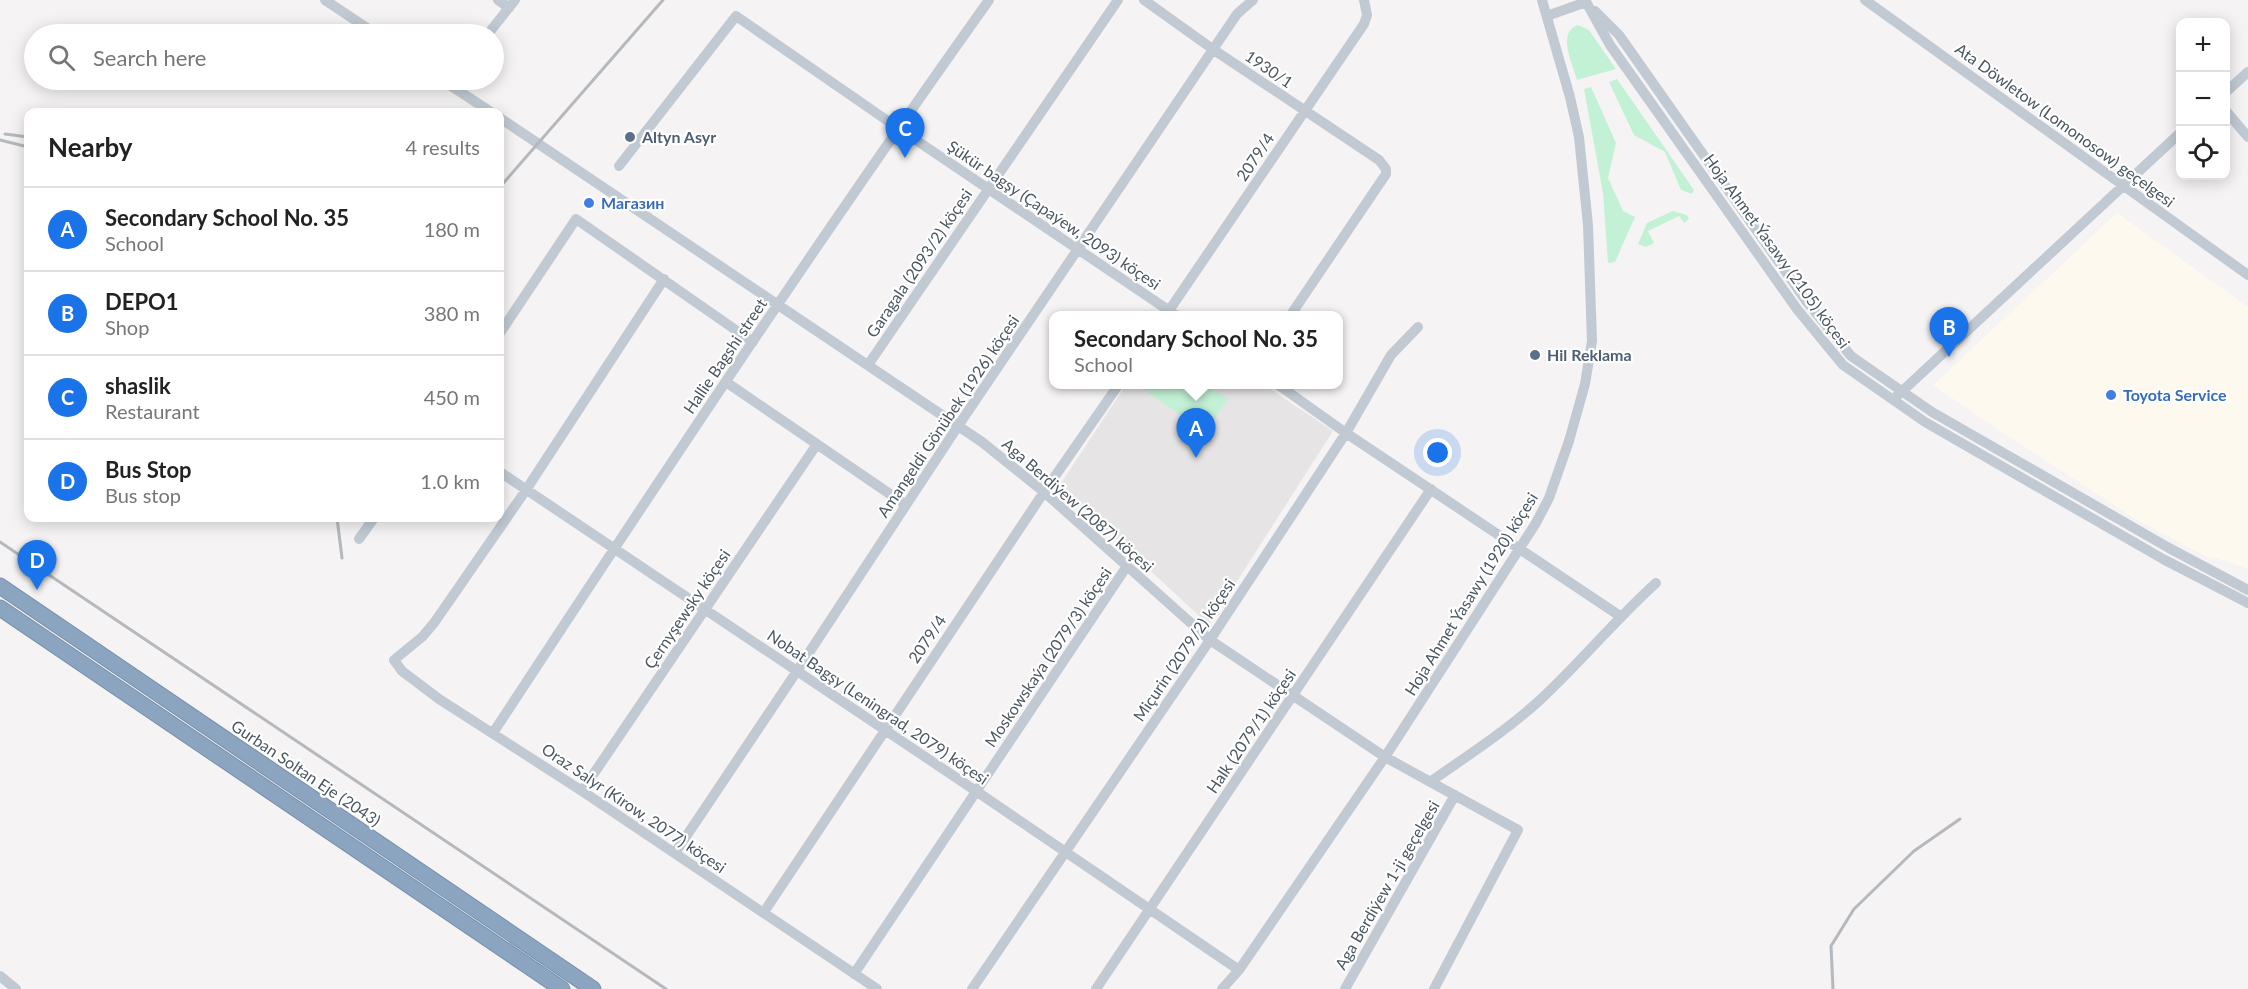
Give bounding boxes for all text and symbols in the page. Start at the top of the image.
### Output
map controls [2176,18,2230,180]
button: + [2176,18,2230,72]
search box [24,24,504,90]
street label: Ata Döwletow (Lomonosow) geçelgesi [1952,39,2179,211]
icon: search [45,41,78,74]
text: Search here [93,44,206,71]
street label: 1930/1 [1242,46,1297,91]
button: − [2176,72,2230,126]
pin: C [886,108,924,158]
button: locate [2176,126,2230,180]
place label: Altyn Asyr [641,127,716,146]
street label: 2079/4 [1232,129,1277,184]
marker: Altyn Asyr [623,130,637,144]
text: Nearby [48,131,133,163]
text: 4 results [405,135,480,159]
street label: Şükür bagşy (Çapaýew, 2093) köçesi [944,136,1164,293]
street label: Hoja Ahmet Ýasawy (2105) köçesi [1700,150,1854,352]
street label: Garagala (2093/2) köçesi [862,185,975,341]
place label: Магазин [601,193,664,212]
marker: Магазин [582,196,596,210]
text: Secondary School No. 35 [105,204,349,231]
text: A [61,217,74,241]
text: 180 m [424,217,480,241]
text: School [105,231,164,255]
text: DEPO1 [105,288,179,315]
street label: Hallie Bagshi street [679,294,770,417]
text: B [61,301,74,325]
text: 380 m [424,301,480,325]
pin: B [1930,308,1968,357]
street label: Amangeldi Gönübek (1926) köçesi [873,311,1022,520]
popup [1049,311,1343,389]
text: Shop [105,315,149,339]
text: Secondary School No. 35 [1074,325,1318,352]
place label: Hil Reklama [1547,345,1632,364]
marker: Hil Reklama [1528,348,1542,362]
text: School [1074,352,1133,376]
text: shaslik [105,372,171,399]
text: C [61,385,74,409]
text: 450 m [424,385,480,409]
place label: Toyota Service [2123,385,2227,404]
marker: Toyota Service [2104,388,2118,402]
text: Restaurant [105,399,200,423]
pin: A [1176,408,1216,458]
street label: Aga Berdiýew (2087) köçesi [999,434,1158,575]
your location [1423,438,1452,467]
text: Bus Stop [105,456,192,483]
text: D [60,469,75,493]
text: 1.0 km [420,469,480,493]
text: Bus stop [105,483,181,507]
street label: Hoja Ahmet Ýasawy (1920) köçesi [1400,489,1541,699]
pin: D [18,540,57,590]
street label: Çernyşewsky köçesi [640,545,734,672]
street label: Moskowskaýa (2079/3) köçesi [980,563,1115,750]
street label: Miçurin (2079/2) köçesi [1129,575,1238,724]
street label: 2079/4 [904,611,949,666]
street label: Nobat Bagşy (Leningrad, 2079) köçesi [764,625,992,788]
street label: Halk (2079/1) köçesi [1202,665,1299,796]
street label: Gurban Soltan Eje (2043) [228,716,384,830]
street label: Oraz Salyr (Kirow, 2077) köçesi [539,739,730,876]
street label: Aga Berdiýew 1-ji geçelgesi [1330,797,1443,973]

